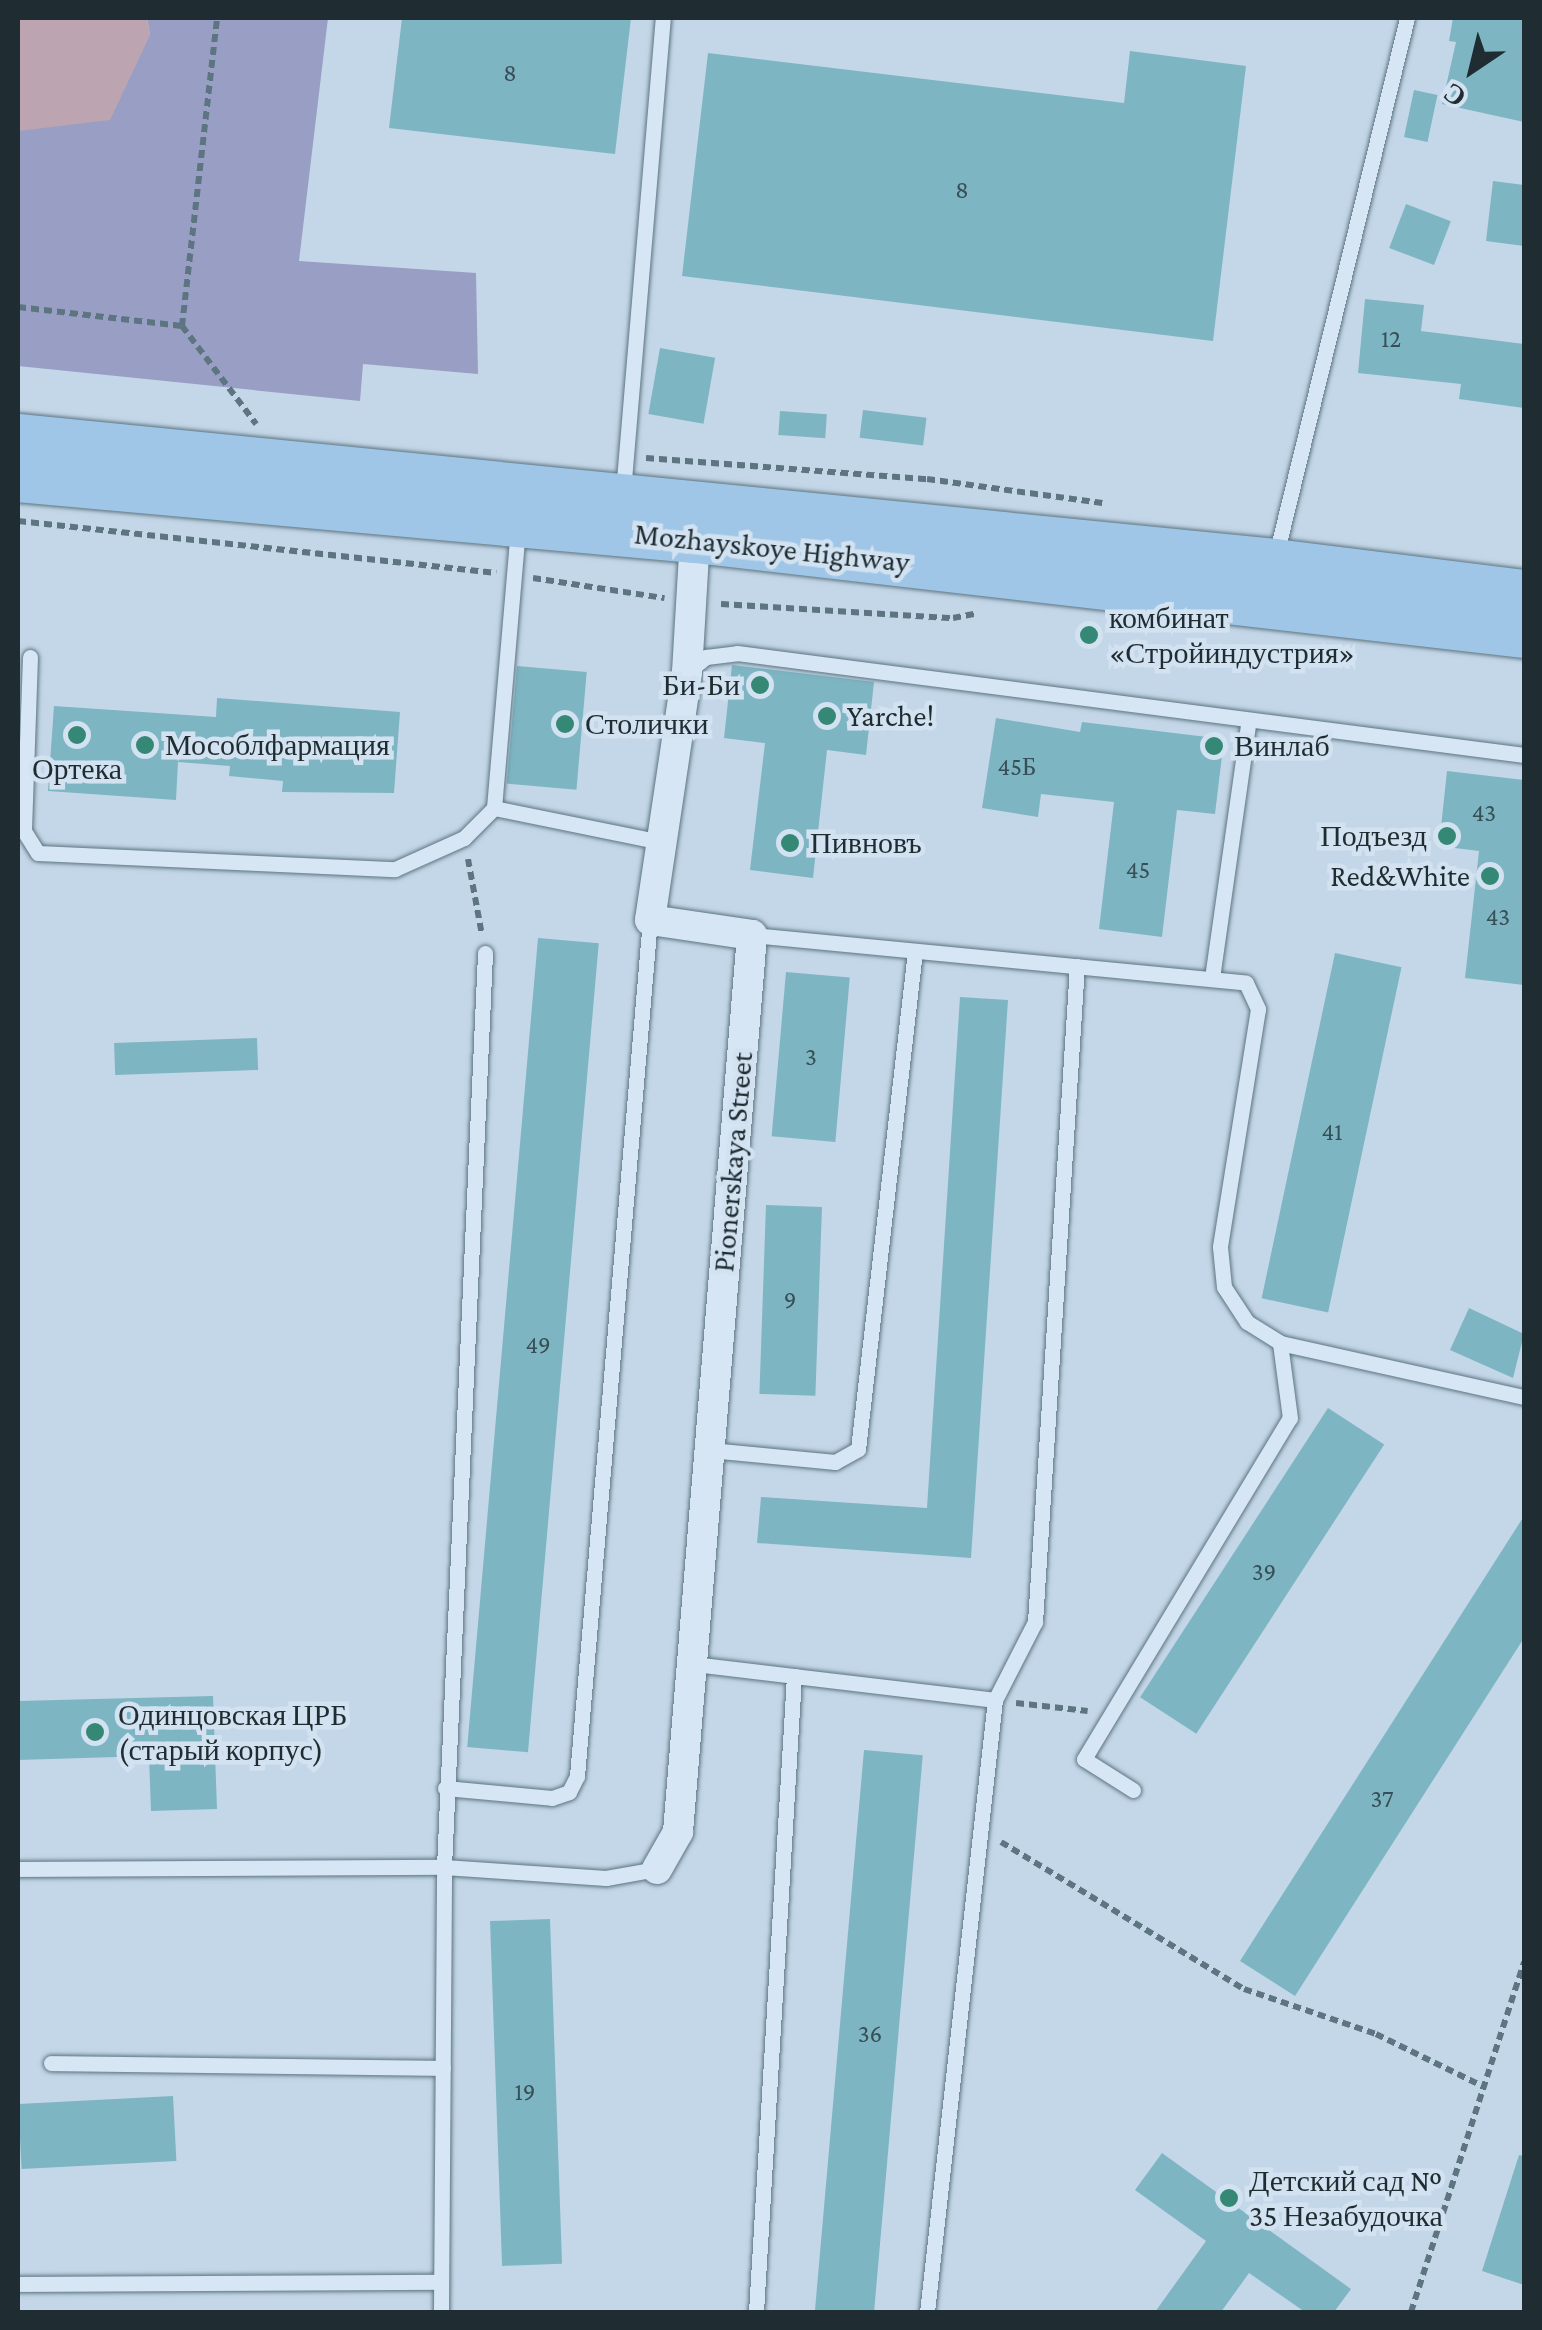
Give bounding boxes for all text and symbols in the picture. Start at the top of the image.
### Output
north arrow [1422,20,1522,120]
house number: 8 [503,58,517,88]
text: С [1437,76,1472,113]
house number: 8 [955,175,969,205]
house number: 12 [1381,324,1401,354]
street label: Mozhayskoye Highway [633,516,911,580]
place label: комбинат «Стройиндустрия» [1109,600,1355,670]
marker: комбинат «Стройиндустрия» [1078,624,1100,646]
place label: Би-Би [663,667,740,703]
marker: Би-Би [749,674,771,696]
place label: Yarche! [847,698,934,734]
marker: Yarche! [816,705,838,727]
place label: Столички [585,706,709,742]
marker: Столички [554,713,576,735]
marker: Ортека [66,724,88,746]
place label: Мособлфармация [165,727,390,763]
place label: Винлаб [1234,728,1330,764]
marker: Мособлфармация [134,734,156,756]
marker: Винлаб [1203,735,1225,757]
place label: Ортека [32,751,122,787]
house number: 45Б [998,752,1036,782]
house number: 43 [1472,798,1496,828]
place label: Подъезд [1320,818,1427,854]
place label: Пивновъ [810,825,922,861]
marker: Подъезд [1436,825,1458,847]
marker: Пивновъ [779,832,801,854]
house number: 45 [1126,855,1150,885]
place label: Red&White [1330,858,1470,894]
marker: Red&White [1479,865,1501,887]
house number: 43 [1486,902,1510,932]
house number: 3 [805,1042,817,1072]
street label: Pionerskaya Street [705,1051,761,1273]
house number: 41 [1321,1117,1343,1147]
house number: 9 [784,1285,796,1315]
house number: 49 [525,1330,551,1360]
house number: 39 [1252,1557,1276,1587]
place label: Одинцовская ЦРБ (старый корпус) [118,1697,347,1768]
marker: Одинцовская ЦРБ (старый корпус) [82,1719,108,1745]
house number: 37 [1370,1784,1394,1814]
house number: 36 [858,2019,882,2049]
house number: 19 [515,2077,535,2107]
place label: Детский сад № 35 Незабудочка [1249,2163,1443,2234]
marker: Детский сад № 35 Незабудочка [1218,2187,1240,2209]

